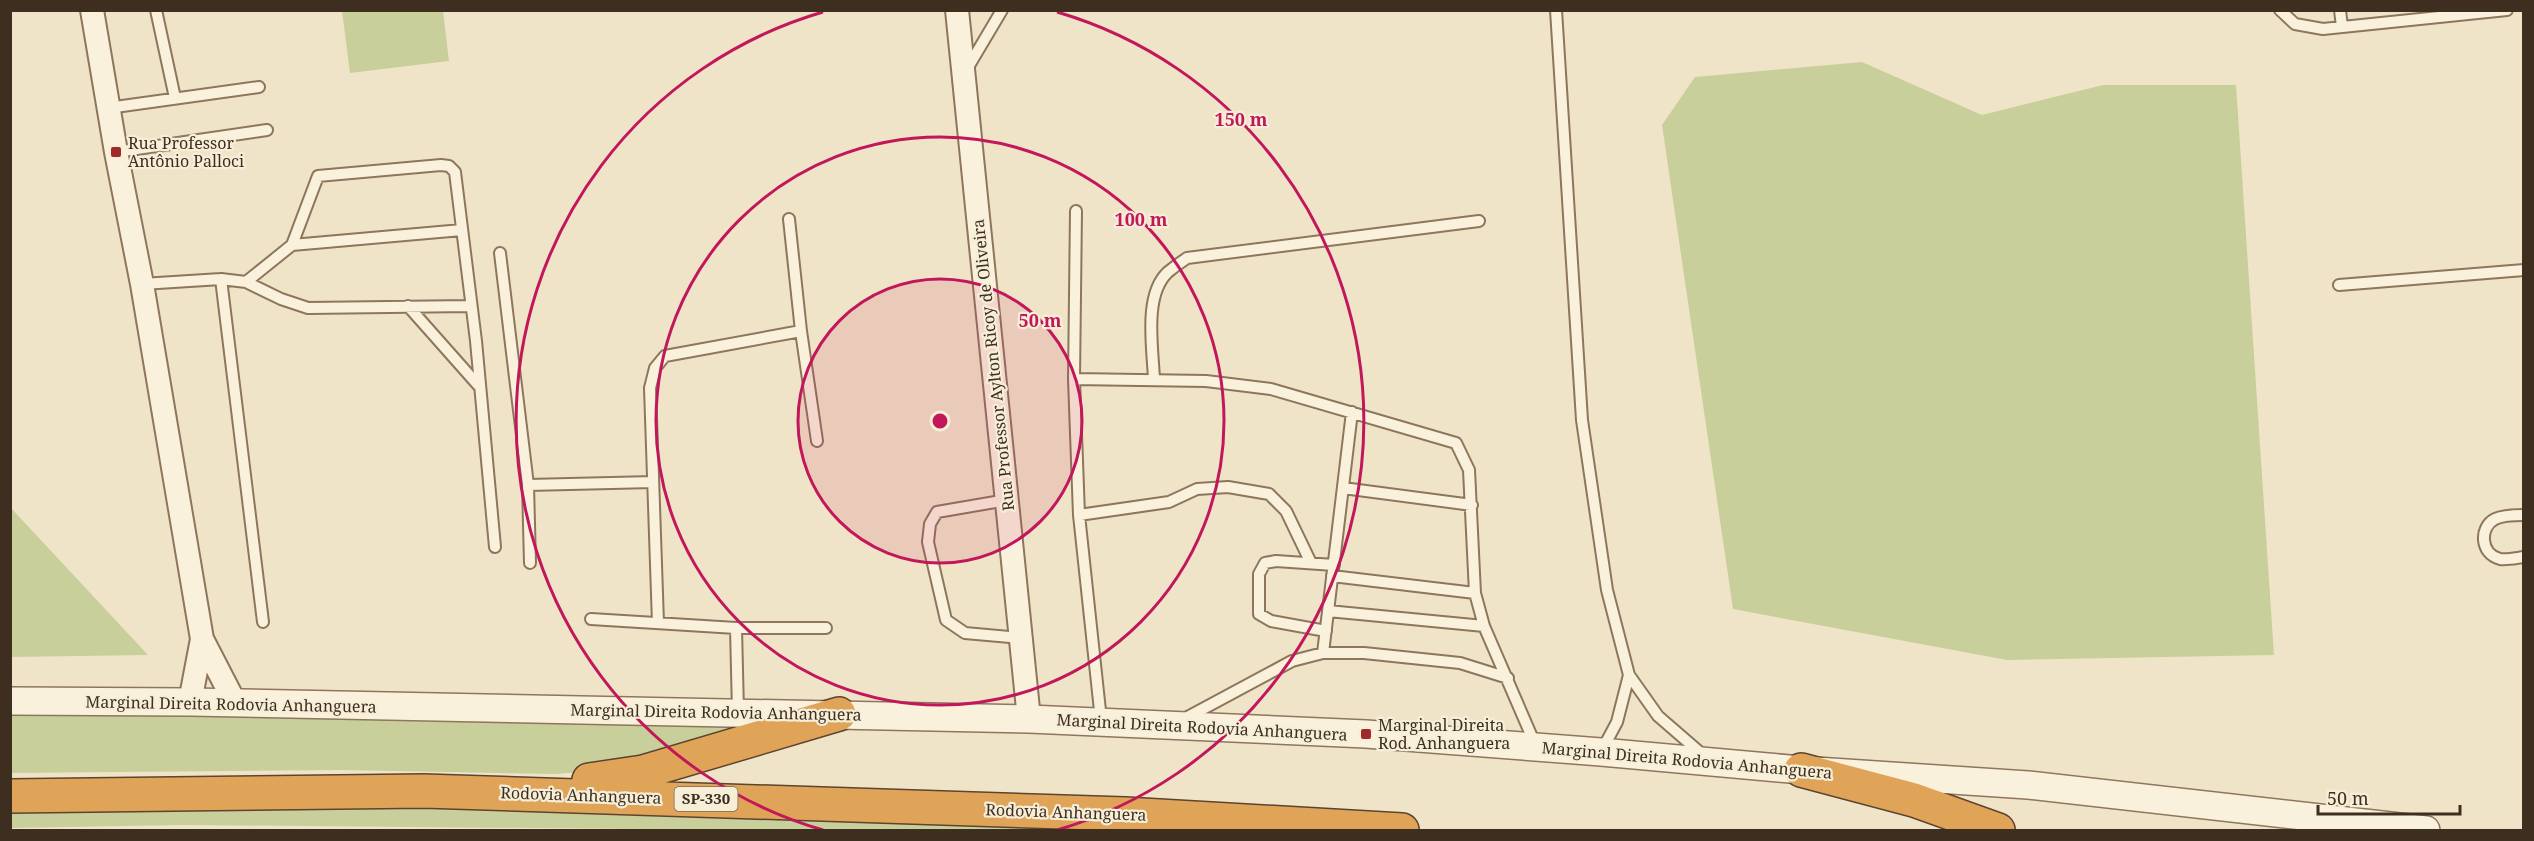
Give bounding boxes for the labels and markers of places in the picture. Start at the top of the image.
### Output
place label: Rua Professor Antônio Palloci [128,132,244,172]
marker: Rua Professor Antônio Palloci [109,145,123,159]
centre of rings [930,411,950,431]
place label: Marginal Direita Rod. Anhanguera [1378,714,1510,754]
marker: Marginal Direita Rod. Anhanguera [1359,727,1373,741]

